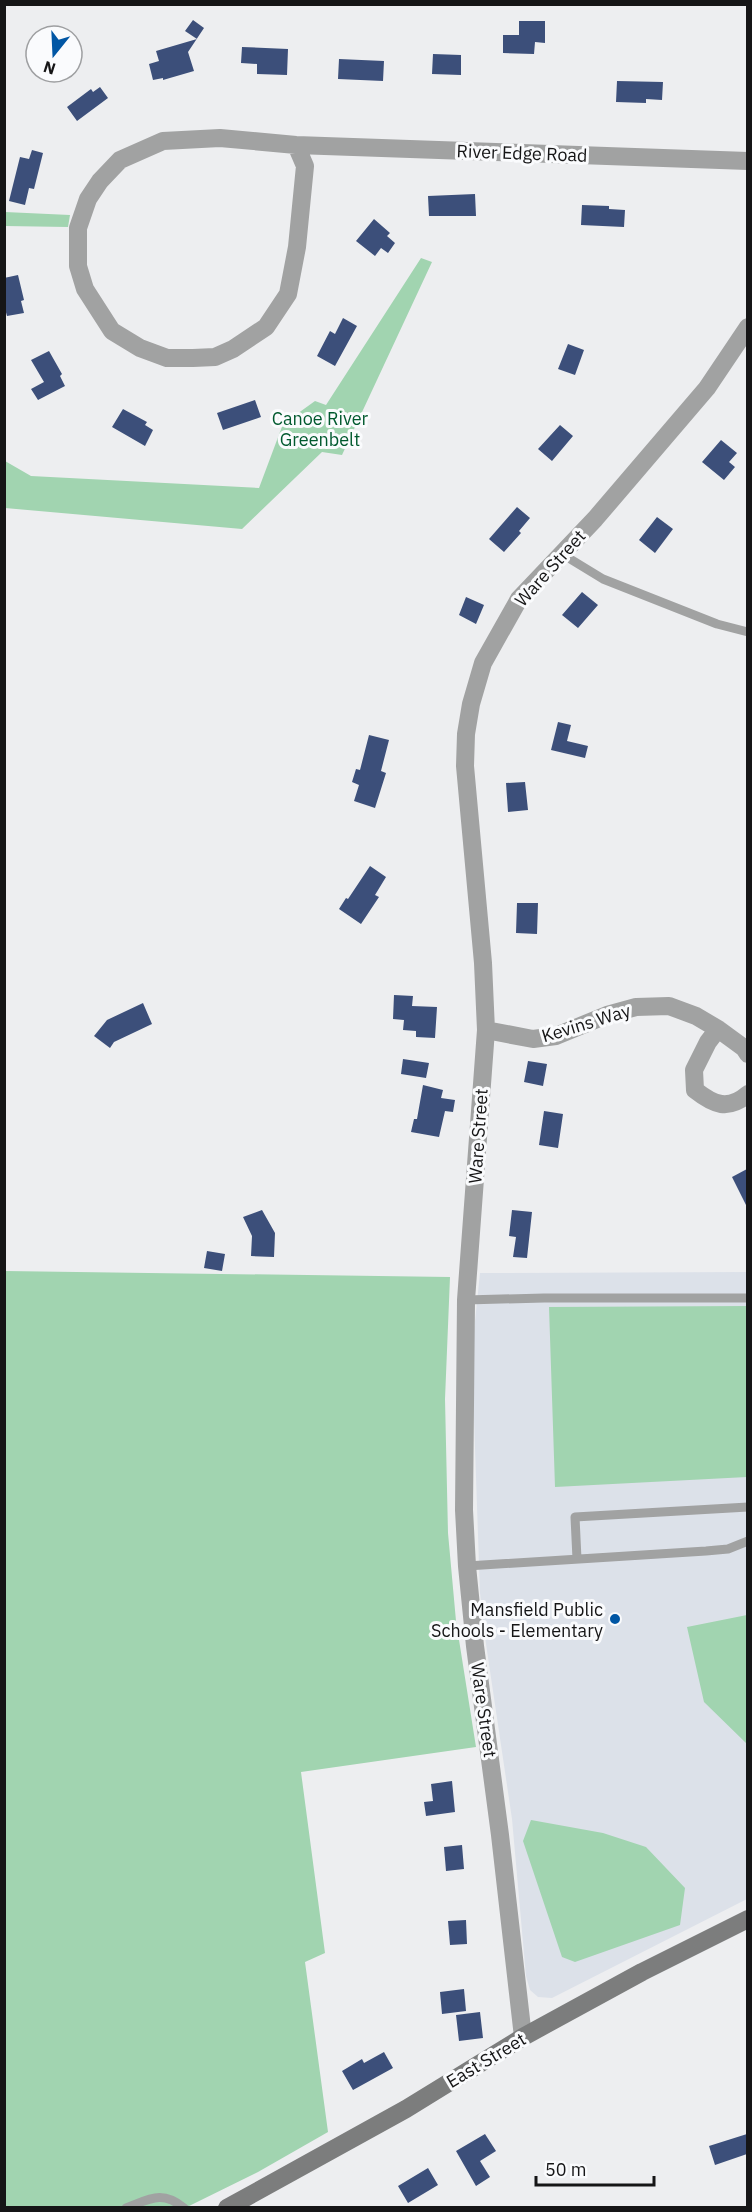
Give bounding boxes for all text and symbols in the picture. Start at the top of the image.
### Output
north arrow [24,24,84,84]
text: N [41,57,58,80]
street label: River Edge Road [456,139,588,167]
park label: Canoe River Greenbelt [272,407,369,451]
street label: Ware Street [510,525,590,611]
street label: Kevins Way [539,999,633,1047]
street label: Ware Street [463,1088,493,1184]
place label: Mansfield Public Schools - Elementary [431,1598,603,1642]
marker: Mansfield Public Schools - Elementary [608,1612,622,1626]
street label: Ware Street [466,1661,502,1759]
street label: East Street [442,2027,530,2093]
scale bar [536,2149,654,2187]
text: 50 m [545,2158,587,2181]

